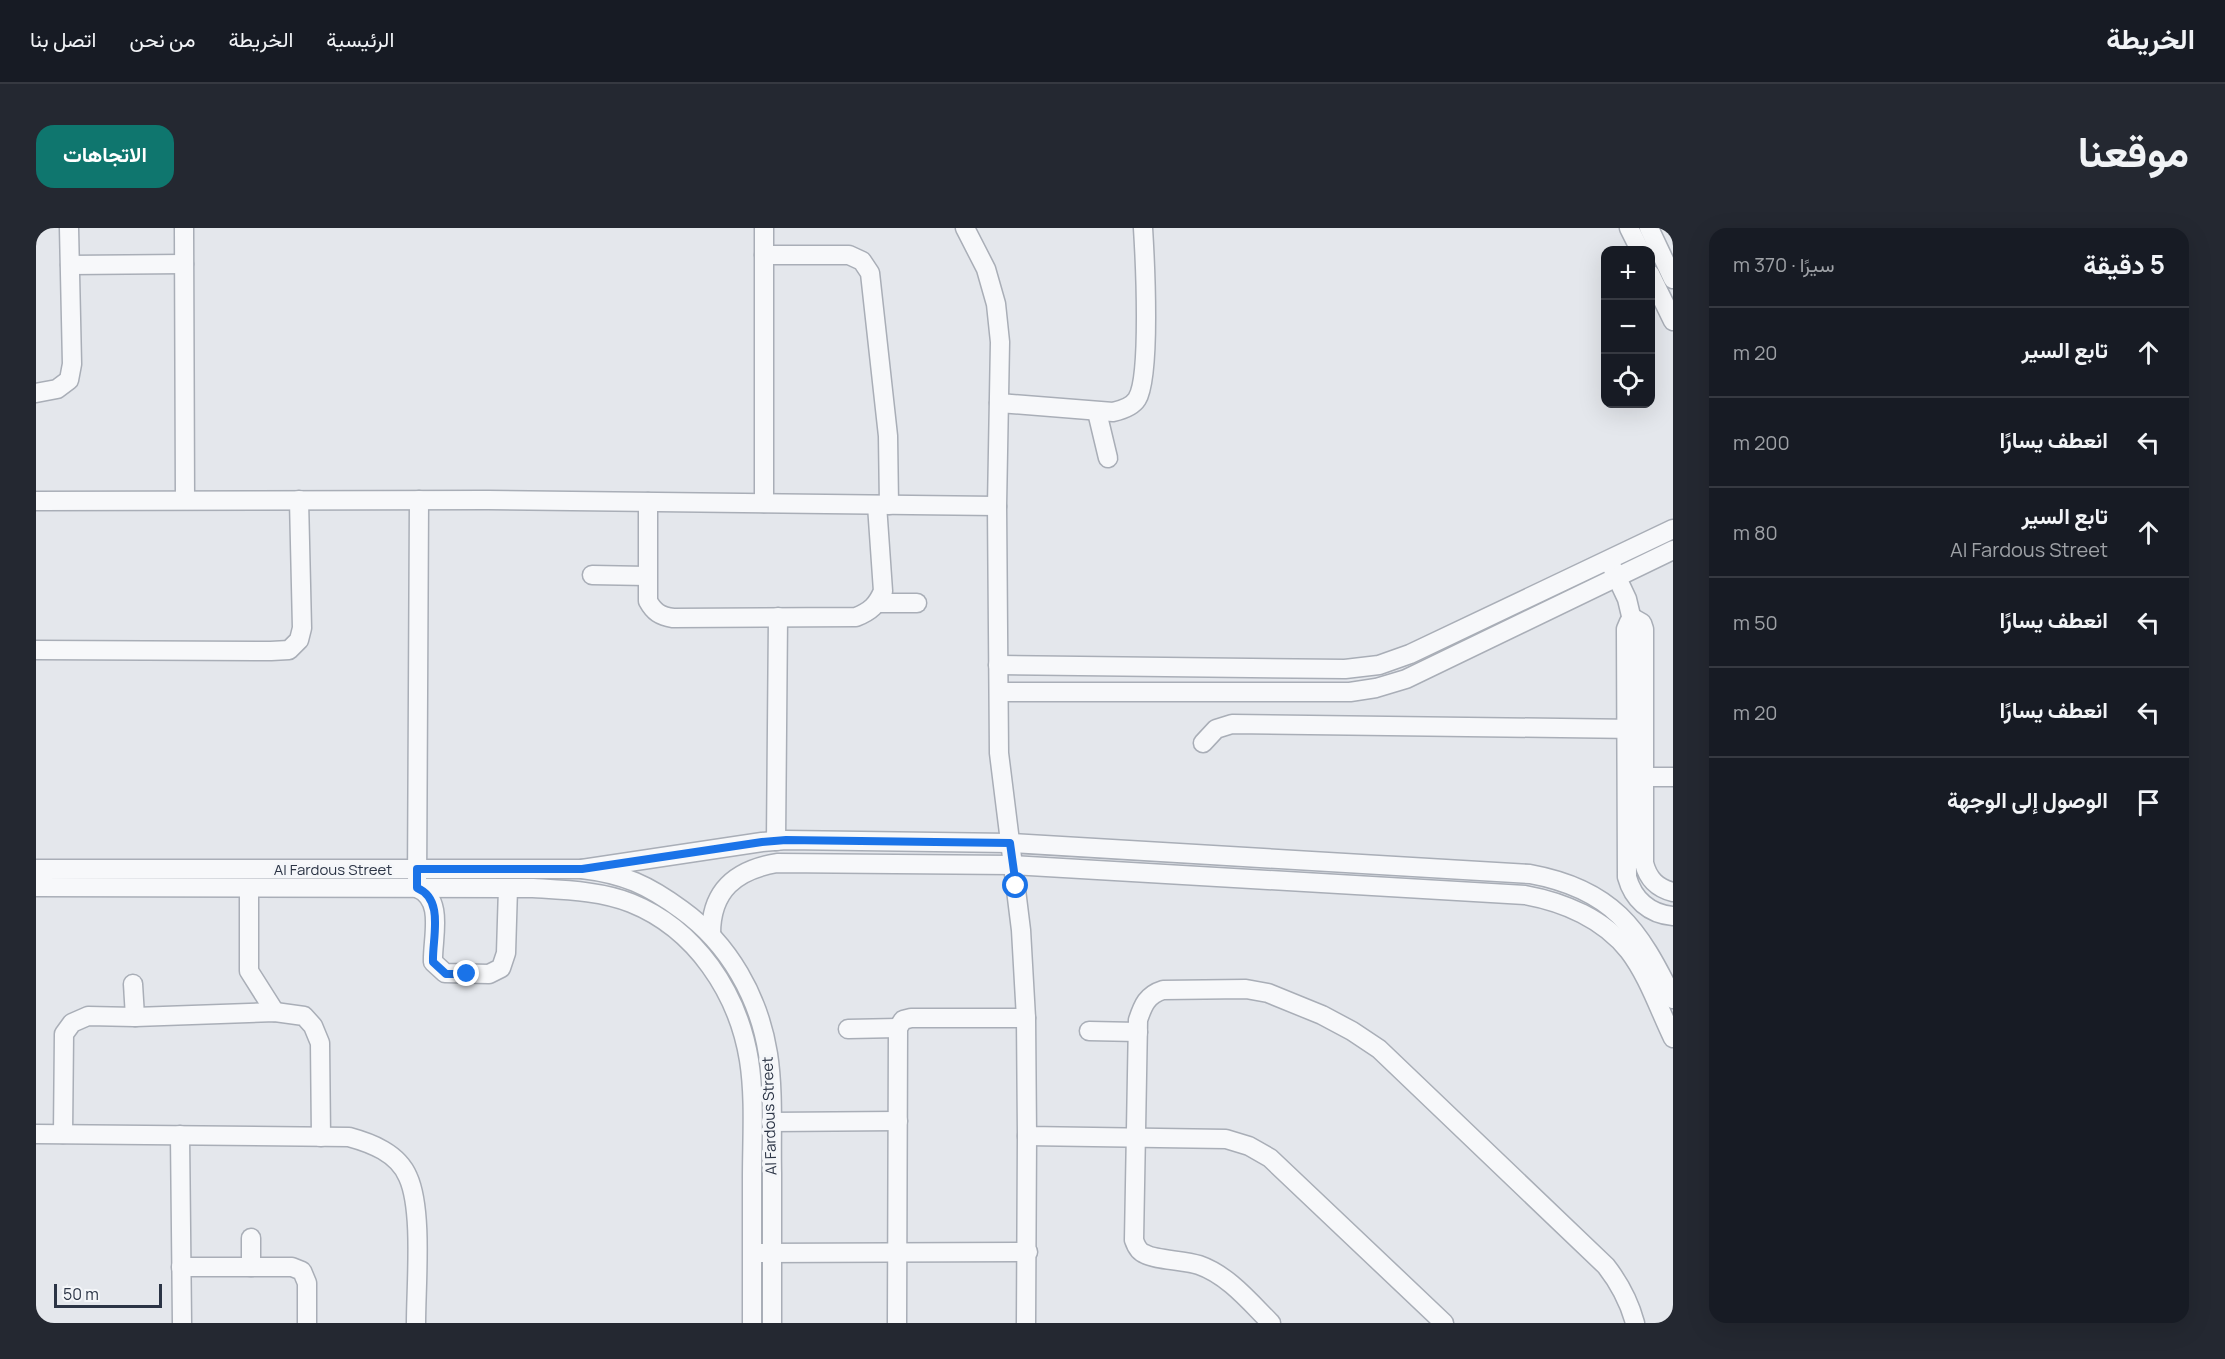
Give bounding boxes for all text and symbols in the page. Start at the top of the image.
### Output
text: الخريطة [2106,19,2195,57]
text: اتصل بنا [30,25,96,53]
text: من نحن [129,25,195,53]
text: الخريطة [228,25,293,53]
text: الرئيسية [326,25,394,53]
text: موقعنا [2078,122,2189,180]
button: الاتجاهات [36,125,174,188]
map controls [1601,246,1655,408]
button: + [1601,246,1655,300]
text: 5 دقيقة [2083,246,2165,282]
text: سيرًا · 370 m [1733,251,1835,278]
button: − [1601,300,1655,354]
text: تابع السير [2022,335,2108,365]
icon: ahead [2132,336,2165,369]
text: 20 m [1733,339,1778,366]
button: locate [1601,354,1655,408]
text: انعطف يسارًا [1999,425,2108,455]
icon: left [2132,426,2165,459]
text: 200 m [1733,429,1790,456]
text: تابع السير [2022,501,2108,531]
icon: ahead [2132,516,2165,549]
text: 80 m [1733,519,1778,546]
text: Al Fardous Street [1950,536,2108,563]
text: انعطف يسارًا [1999,605,2108,635]
icon: left [2132,606,2165,639]
text: 50 m [1733,609,1778,636]
text: انعطف يسارًا [1999,695,2108,725]
icon: left [2132,696,2165,729]
text: 20 m [1733,699,1778,726]
text: الوصول إلى الوجهة [1947,785,2108,815]
icon: arrive [2132,786,2165,819]
street label: Al Fardous Street [274,859,392,880]
route start [1002,872,1028,898]
route end [453,960,479,986]
street label: Al Fardous Street [756,1056,782,1176]
scale bar [54,1281,162,1308]
text: 50 m [63,1283,99,1305]

